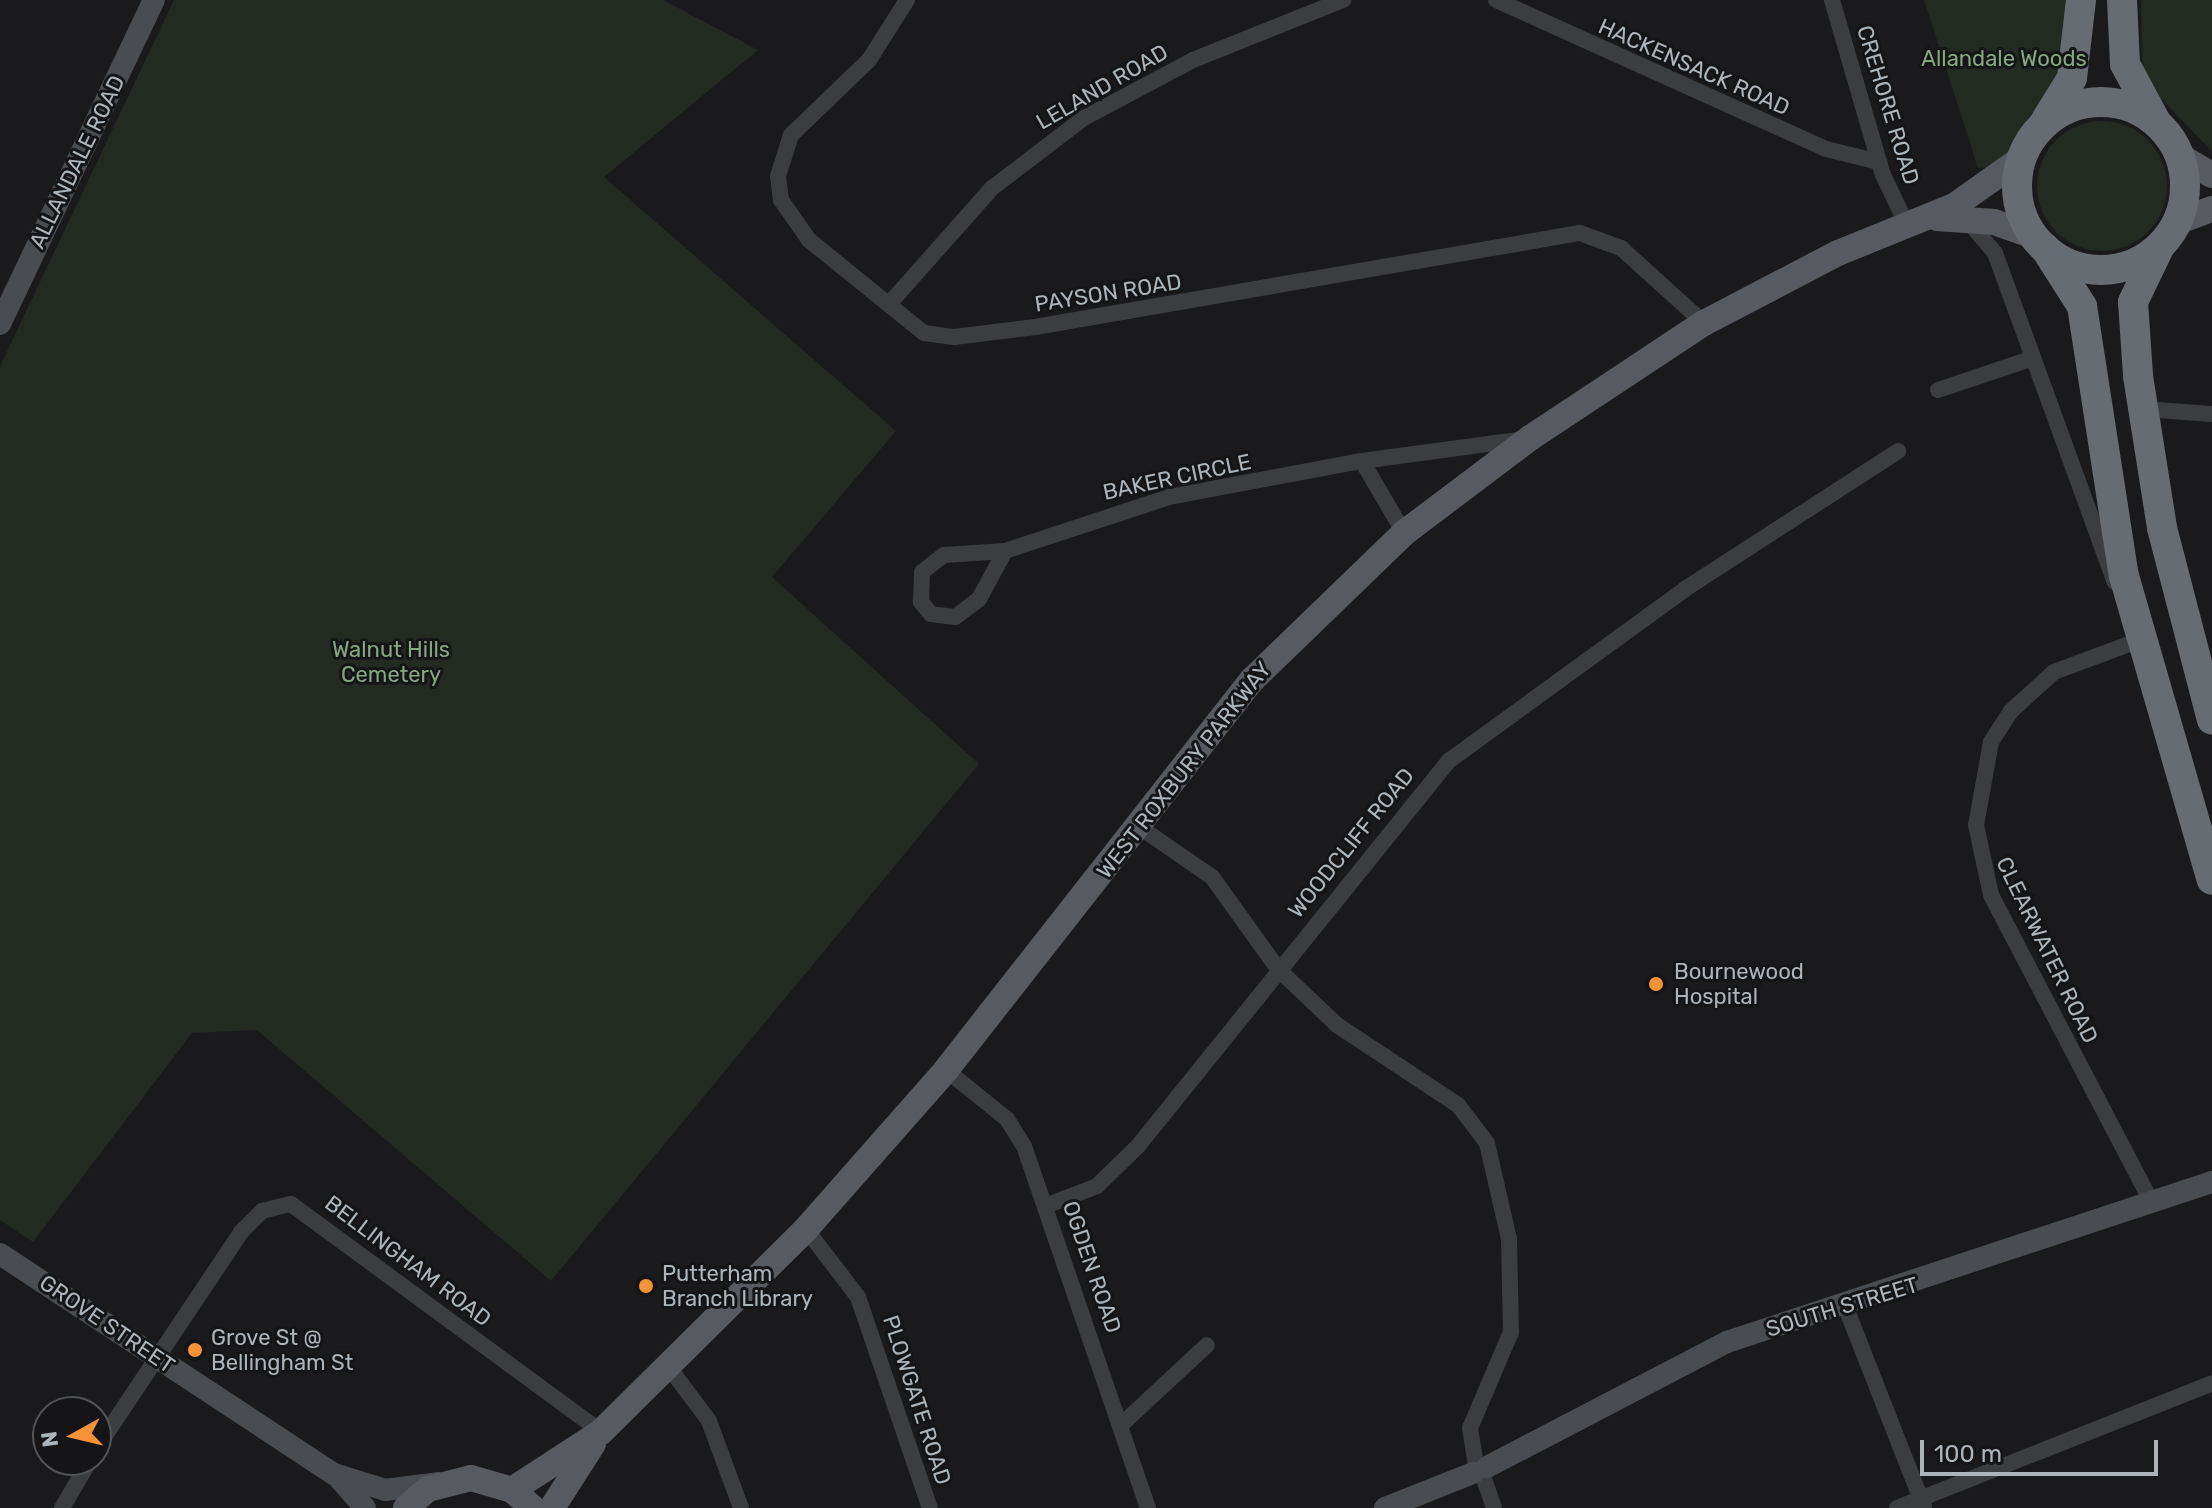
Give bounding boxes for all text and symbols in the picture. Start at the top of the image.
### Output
street label: HACKENSACK ROAD [1594,13,1794,121]
street label: CREHORE ROAD [1851,22,1925,188]
street label: LELAND ROAD [1031,39,1173,135]
park label: Allandale Woods [1921,46,2087,72]
street label: ALLANDALE ROAD [24,71,130,253]
street label: PAYSON ROAD [1033,268,1183,318]
street label: BAKER CIRCLE [1100,448,1254,506]
park label: Walnut Hills Cemetery [332,636,450,688]
street label: WEST ROXBURY PARKWAY [1091,656,1277,884]
street label: WOODCLIFF ROAD [1282,763,1420,923]
street label: CLEARWATER ROAD [1990,852,2104,1048]
place label: Bournewood Hospital [1674,958,1804,1010]
marker: Bournewood Hospital [1645,973,1667,995]
street label: BELLINGHAM ROAD [320,1190,496,1332]
street label: OGDEN ROAD [1057,1197,1127,1337]
place label: Putterham Branch Library [662,1260,813,1312]
street label: GROVE STREET [35,1269,179,1379]
street label: SOUTH STREET [1763,1271,1921,1343]
marker: Putterham Branch Library [637,1277,655,1295]
street label: PLOWGATE ROAD [877,1312,957,1488]
place label: Grove St @ Bellingham St [211,1324,353,1376]
marker: Grove St @ Bellingham St [186,1341,204,1359]
north arrow [32,1396,112,1476]
scale bar [1924,1424,2162,1474]
text: N [35,1429,64,1449]
text: 100 m [1934,1440,2002,1468]

